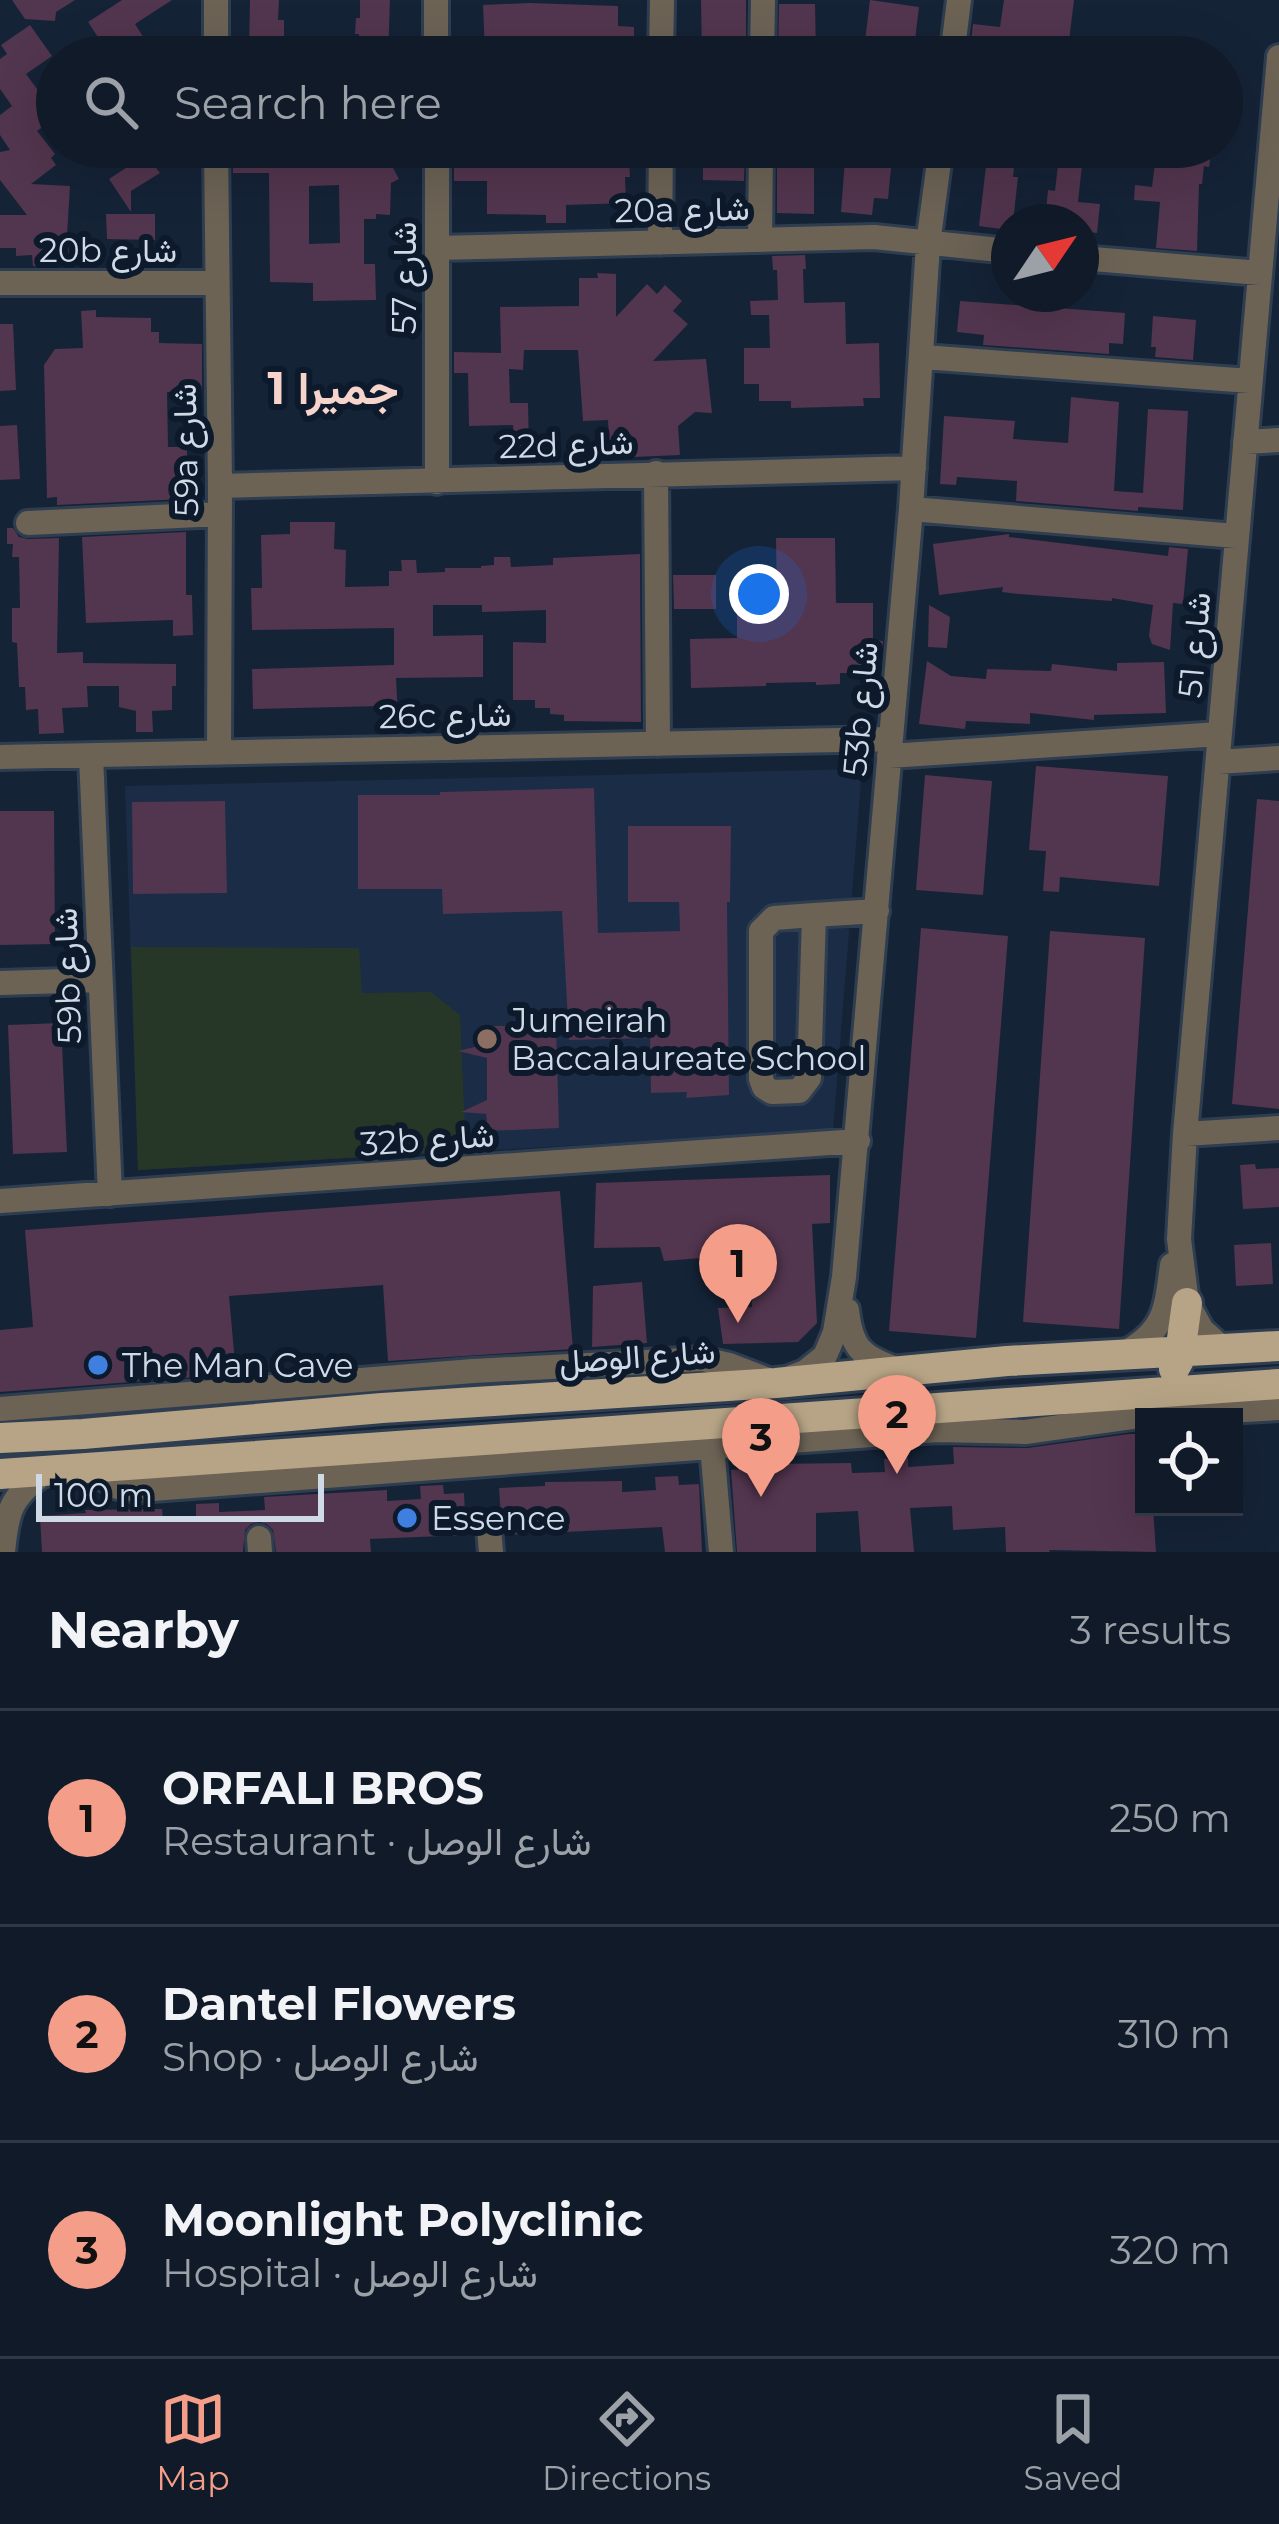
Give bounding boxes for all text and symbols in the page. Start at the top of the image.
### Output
search box [36,36,1243,168]
icon: search [78,69,144,135]
text: Search here [174,75,442,130]
street label: 20a شارع [614,188,750,233]
north arrow [991,204,1099,312]
street label: شارع 57 [384,222,427,334]
street label: 20b شارع [39,230,177,273]
district label: جميرا 1 [267,360,399,416]
street label: 59a شارع [164,383,209,517]
street label: 22d شارع [498,422,634,469]
your location [729,564,789,624]
street label: شارع 51 [1169,591,1222,700]
street label: 53b شارع [834,640,889,778]
street label: 26c شارع [378,694,512,739]
street label: 59b شارع [45,907,92,1045]
place label: Jumeirah Baccalaureate School [510,1000,866,1078]
marker: Jumeirah Baccalaureate School [474,1026,500,1052]
street label: 32b شارع [358,1114,496,1167]
pin: 1 [699,1224,777,1323]
street label: شارع الوصل [558,1331,717,1384]
place label: The Man Cave [122,1345,353,1385]
marker: The Man Cave [85,1352,111,1378]
pin: 2 [858,1375,936,1474]
pin: 3 [722,1398,800,1497]
map controls [1135,1408,1243,1516]
button: locate [1135,1408,1243,1516]
scale bar [36,1468,324,1521]
text: 100 m [54,1475,153,1515]
place label: Essence [431,1498,566,1538]
marker: Essence [394,1505,420,1531]
text: Nearby [48,1599,239,1661]
text: 3 results [1070,1606,1231,1654]
text: ORFALI BROS [162,1760,484,1815]
text: 1 [79,1794,95,1842]
text: 250 m [1109,1794,1231,1842]
text: Restaurant · شارع الوصل [162,1817,592,1865]
text: Dantel Flowers [162,1976,516,2031]
text: 2 [75,2010,99,2058]
text: 310 m [1118,2010,1231,2058]
text: Shop · شارع الوصل [162,2033,479,2081]
text: Moonlight Polyclinic [162,2192,643,2247]
text: 3 [75,2226,99,2274]
text: 320 m [1110,2226,1231,2274]
text: Hospital · شارع الوصل [162,2249,538,2297]
tab: Map [156,2386,230,2498]
tab: Directions [542,2386,711,2498]
tab: Saved [1024,2386,1123,2498]

